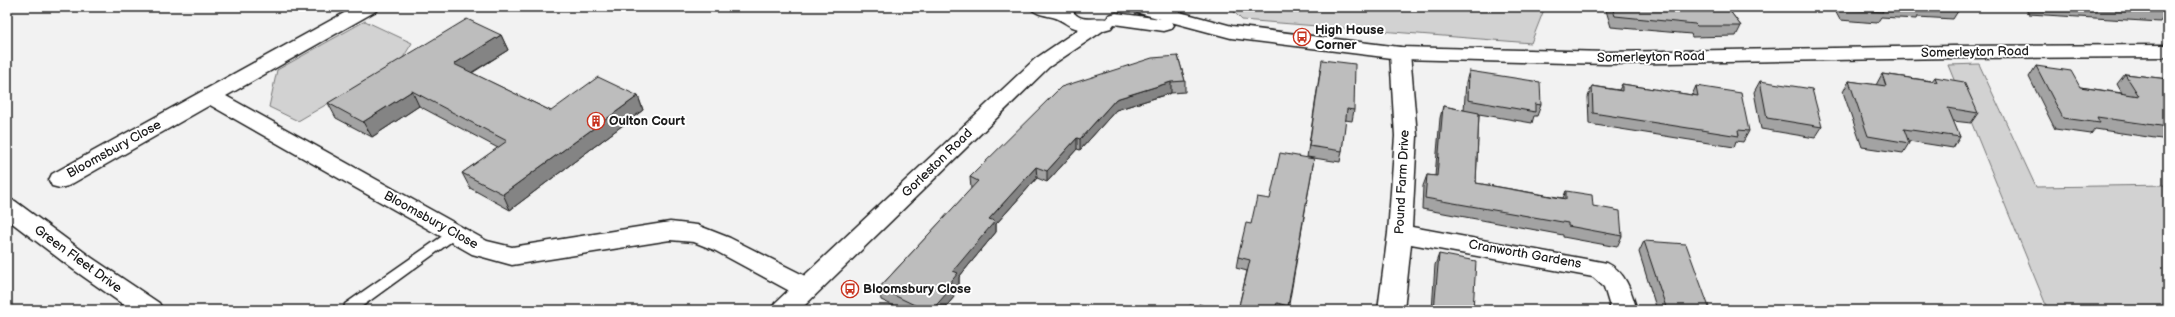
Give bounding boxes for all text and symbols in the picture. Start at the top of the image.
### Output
place label: High House Corner [1315,22,1385,53]
bus stop icon: High House Corner [1292,27,1312,47]
street label: Somerleyton Road [1921,43,2029,61]
street label: Somerleyton Road [1597,48,1705,66]
building icon: Oulton Court [586,111,606,131]
place label: Oulton Court [609,113,686,129]
street label: Bloomsbury Close [64,116,164,182]
street label: Gorleston Road [898,125,976,201]
street label: Pound Farm Drive [1391,129,1413,235]
street label: Bloomsbury Close [381,187,481,253]
street label: Green Fleet Drive [31,222,125,296]
street label: Cranworth Gardens [1467,236,1583,272]
bus stop icon: Bloomsbury Close [840,279,860,299]
place label: Bloomsbury Close [863,281,971,297]

